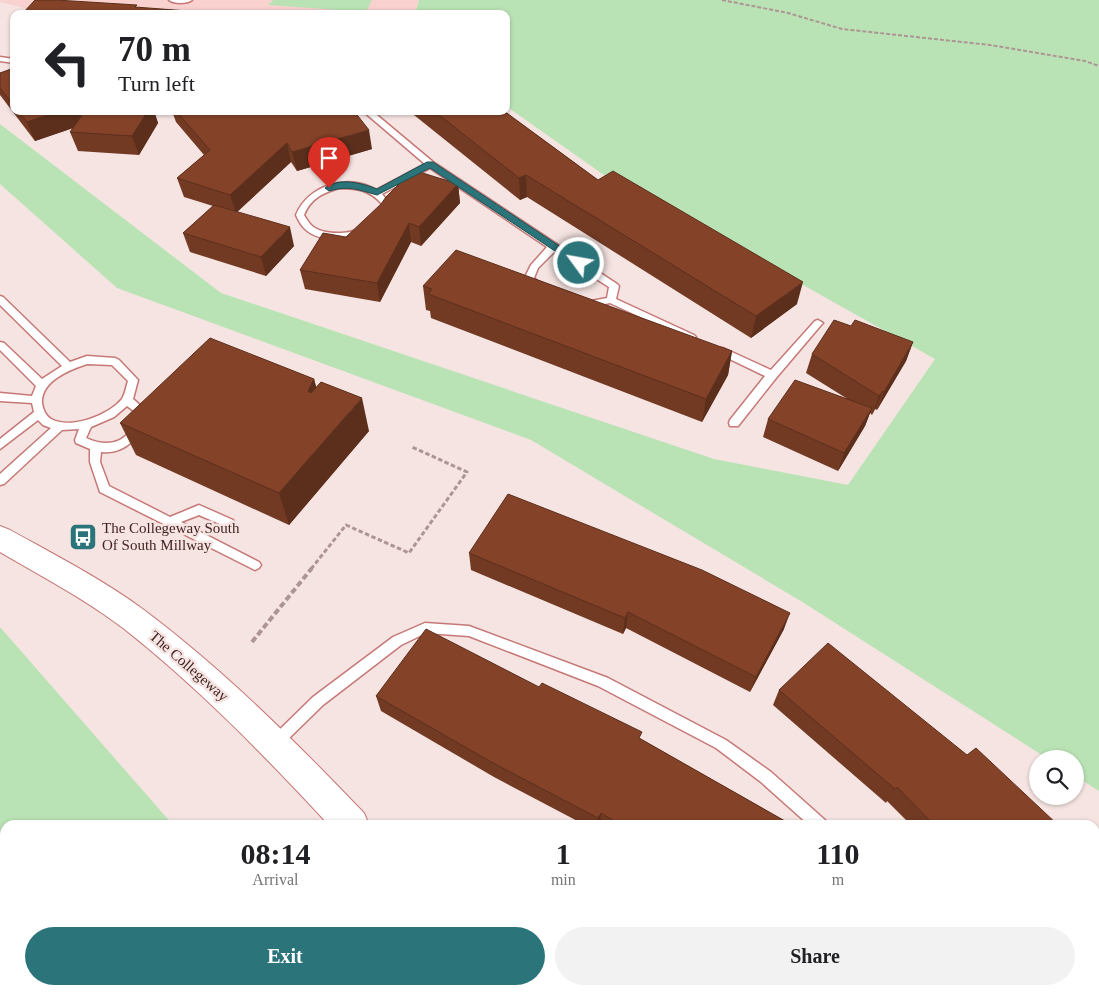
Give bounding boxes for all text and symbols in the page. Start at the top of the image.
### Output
icon: left [35,30,100,95]
text: 70 m [118,30,191,69]
text: Turn left [118,71,195,96]
pin [308,137,350,188]
icon: arrive [315,144,343,172]
position arrow [552,236,604,288]
place label: The Collegeway South Of South Millway [102,520,240,553]
bus stop icon: The Collegeway South Of South Millway [68,522,98,552]
street label: The Collegeway [146,628,232,705]
map controls [1029,750,1084,805]
button: search [1029,750,1084,805]
text: 08:14 [240,837,310,870]
text: 1 [556,837,571,870]
text: 110 [816,837,860,870]
text: Arrival [252,871,299,888]
text: min [551,871,576,888]
text: m [832,871,844,888]
button: Exit [25,927,545,985]
button: Share [555,927,1075,985]

